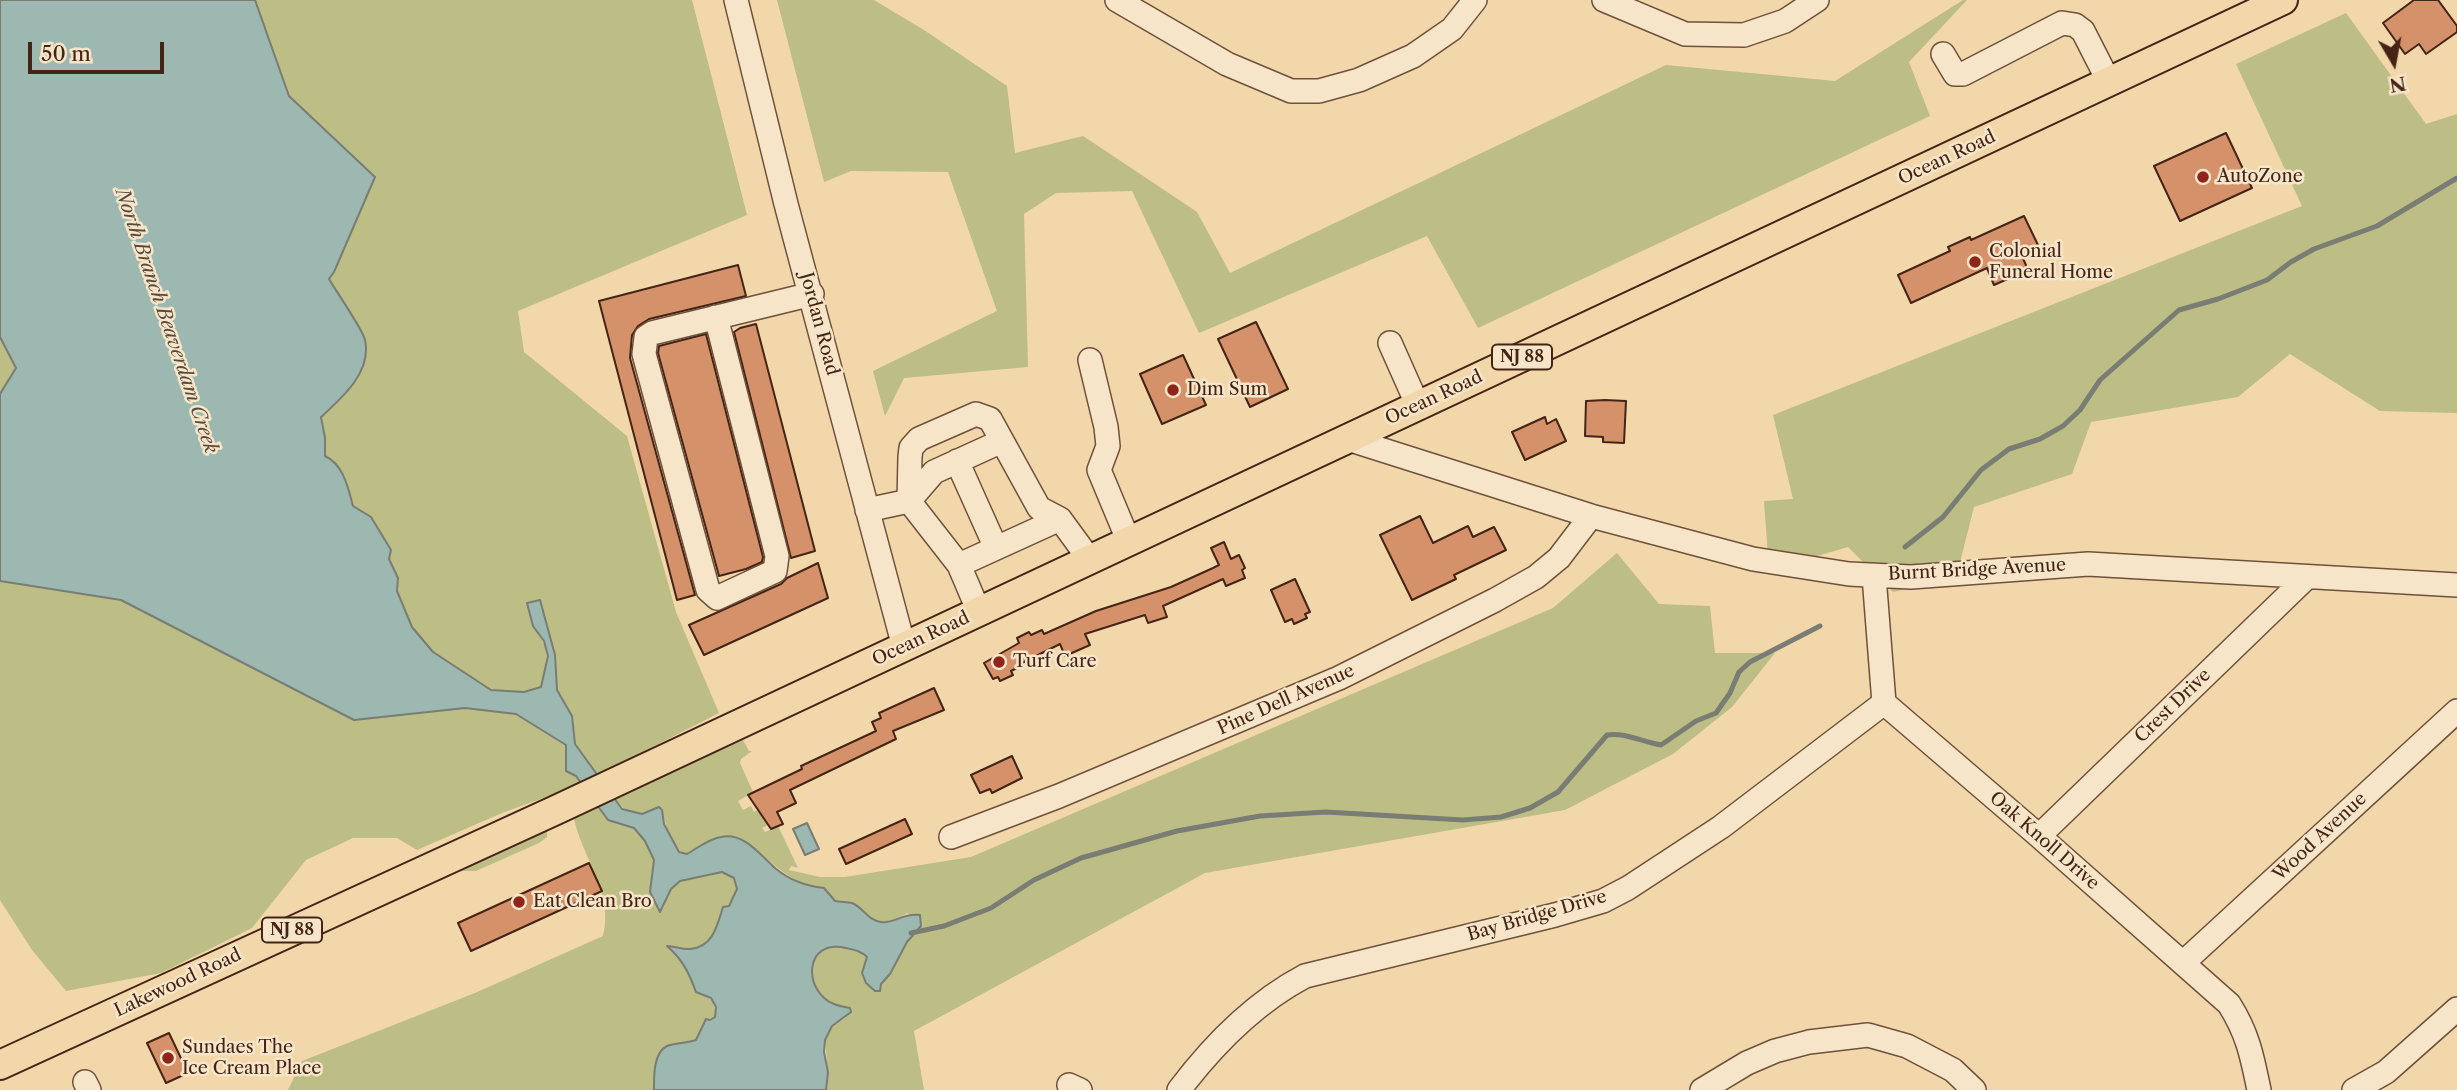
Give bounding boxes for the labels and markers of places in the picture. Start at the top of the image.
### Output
place label: AutoZone [2217,166,2303,188]
marker: AutoZone [2195,169,2211,185]
place label: Colonial Funeral Home [1989,241,2113,284]
marker: Colonial Funeral Home [1967,254,1983,270]
place label: Dim Sum [1187,379,1267,401]
marker: Dim Sum [1165,382,1181,398]
place label: Turf Care [1013,651,1097,673]
marker: Turf Care [991,654,1007,670]
place label: Eat Clean Bro [533,891,652,913]
marker: Eat Clean Bro [511,894,527,910]
place label: Sundaes The Ice Cream Place [182,1037,321,1080]
marker: Sundaes The Ice Cream Place [160,1050,176,1066]

